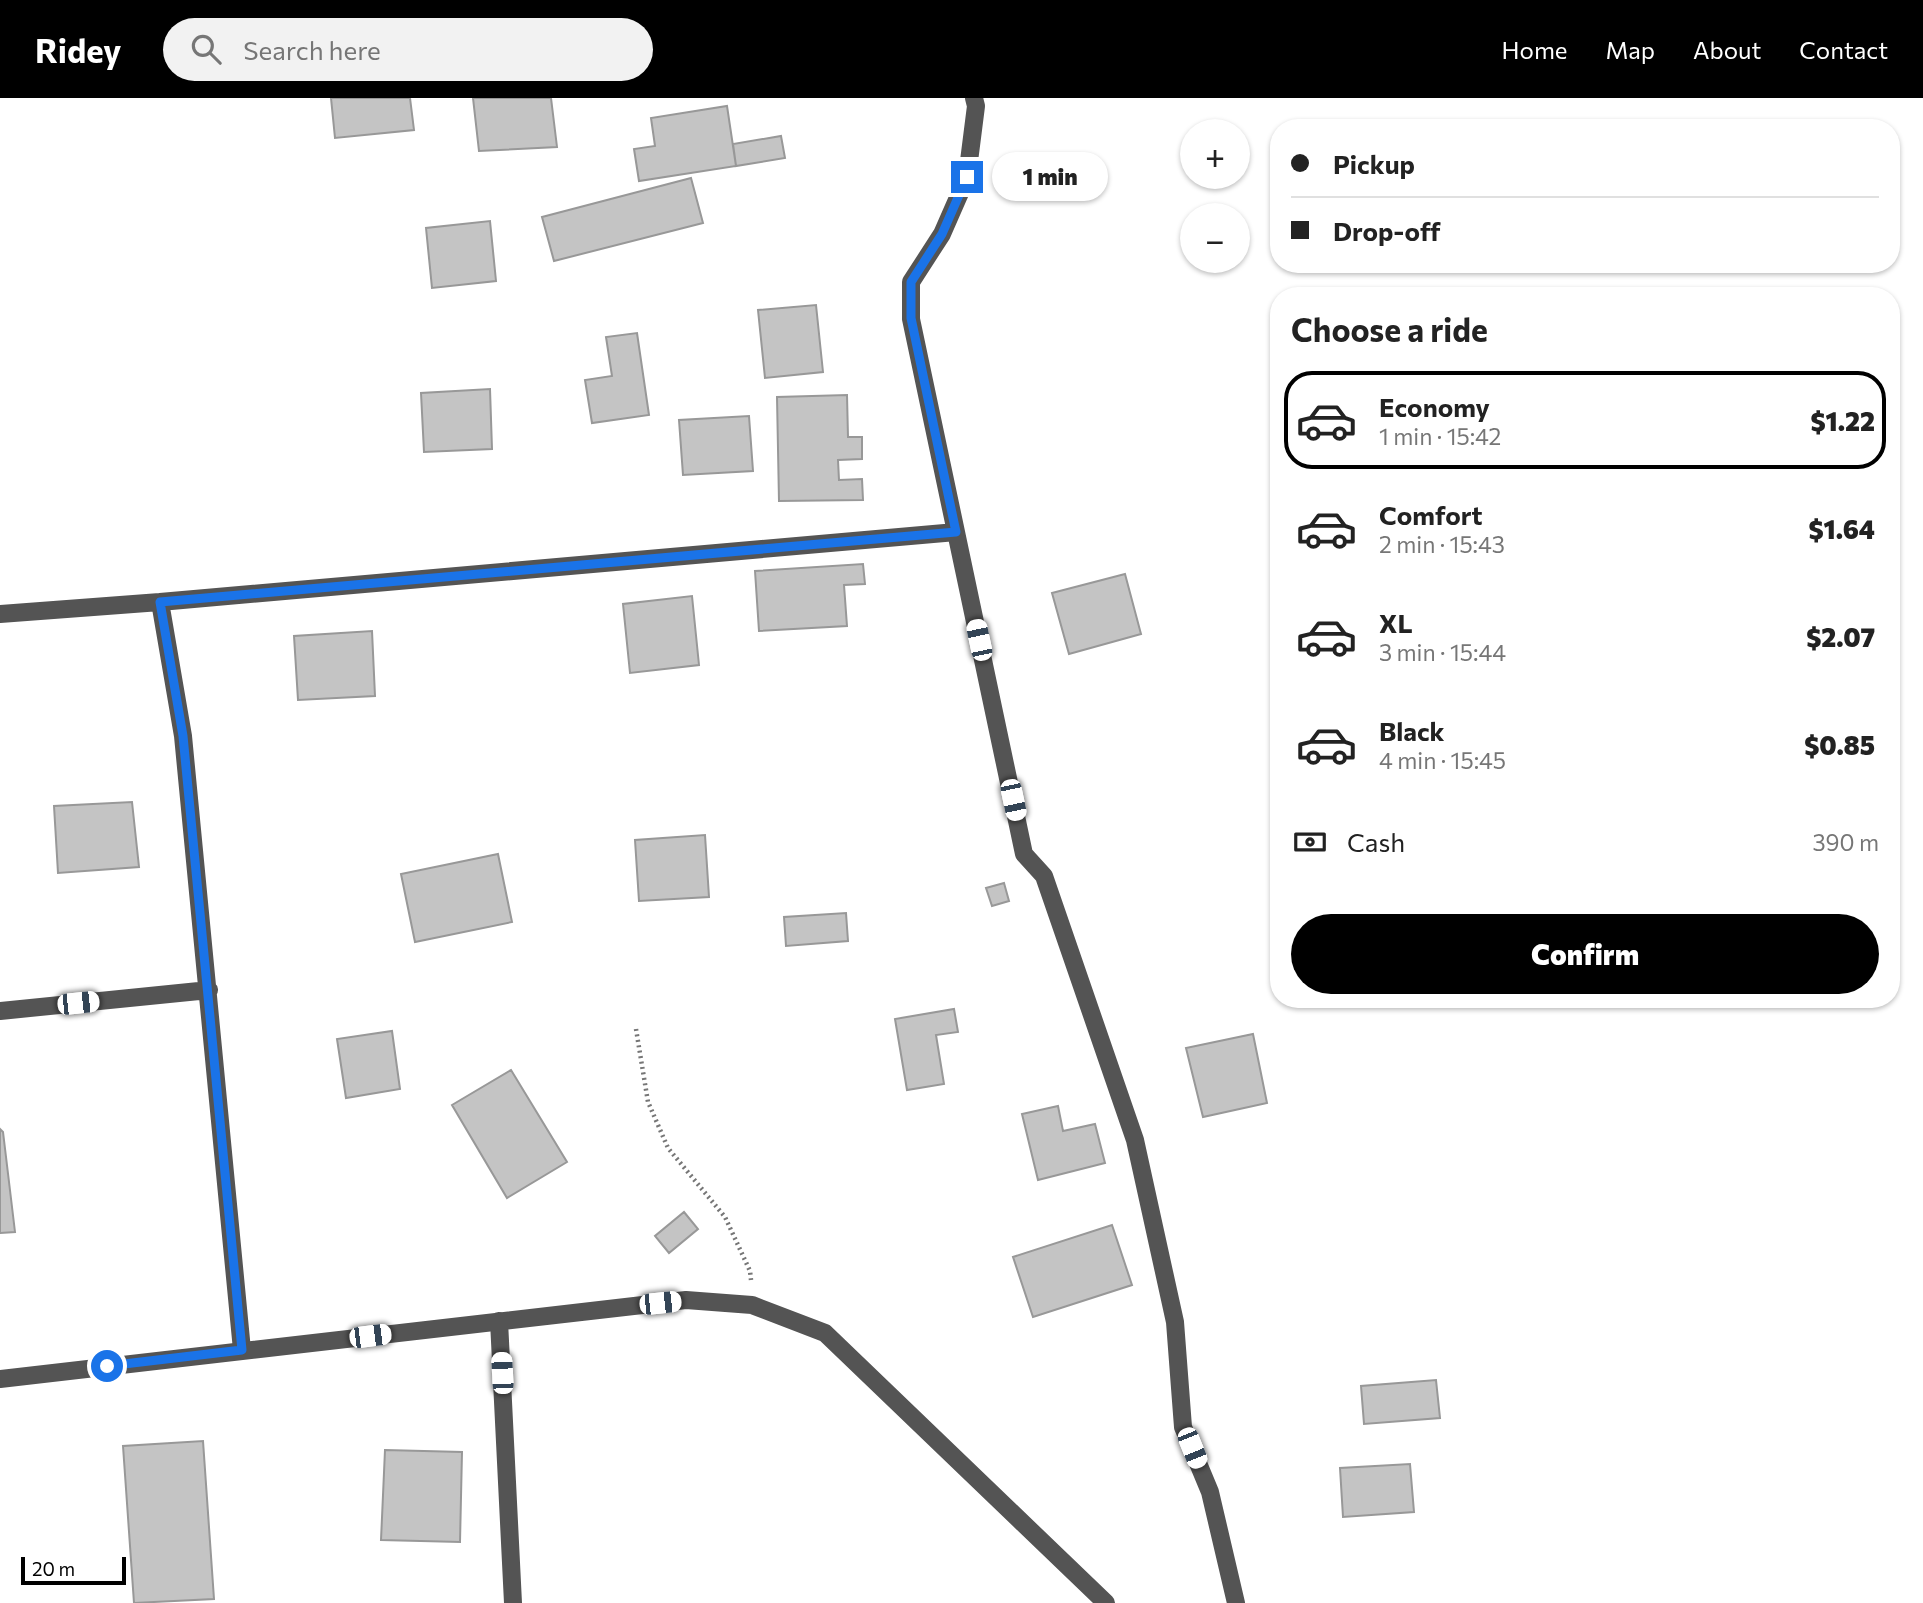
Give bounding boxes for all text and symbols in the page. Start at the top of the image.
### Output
search box [163,18,653,81]
text: Ridey [35,29,121,70]
icon: search [187,30,225,68]
text: Search here [243,34,381,65]
text: Home [1502,35,1568,64]
text: Map [1606,35,1655,64]
text: About [1693,35,1761,64]
text: Contact [1799,35,1888,64]
map controls [1180,119,1250,273]
button: + [1180,119,1250,189]
text: Pickup [1333,148,1415,179]
callout: 1 min [992,153,1107,202]
route end [951,161,983,193]
text: 1 min [1022,162,1078,190]
button: − [1180,203,1250,273]
text: Drop-off [1333,215,1440,246]
text: Choose a ride [1291,309,1488,349]
icon: car [1295,389,1358,452]
text: Economy [1379,391,1490,422]
text: $1.22 [1810,405,1875,436]
text: 1 min · 15:42 [1379,422,1501,450]
icon: car [1295,497,1358,560]
text: Comfort [1379,499,1482,530]
text: $1.64 [1808,513,1875,544]
text: 2 min · 15:43 [1379,530,1505,558]
icon: car [1295,605,1358,668]
text: XL [1379,607,1413,638]
car [965,617,994,663]
text: $2.07 [1806,621,1875,652]
text: 3 min · 15:44 [1379,638,1506,666]
icon: car [1295,713,1358,776]
text: Black [1379,715,1445,746]
text: $0.85 [1804,729,1875,760]
text: 4 min · 15:45 [1379,746,1506,774]
car [999,777,1028,823]
icon: cash [1291,823,1329,861]
text: Cash [1347,826,1405,857]
text: 390 m [1812,828,1879,856]
button: Confirm [1291,914,1879,994]
car [57,990,100,1016]
car [639,1290,682,1316]
car [348,1323,393,1349]
route start [91,1350,123,1382]
car [491,1351,514,1395]
car [1175,1425,1210,1471]
scale bar [21,1554,126,1586]
text: 20 m [32,1557,75,1580]

